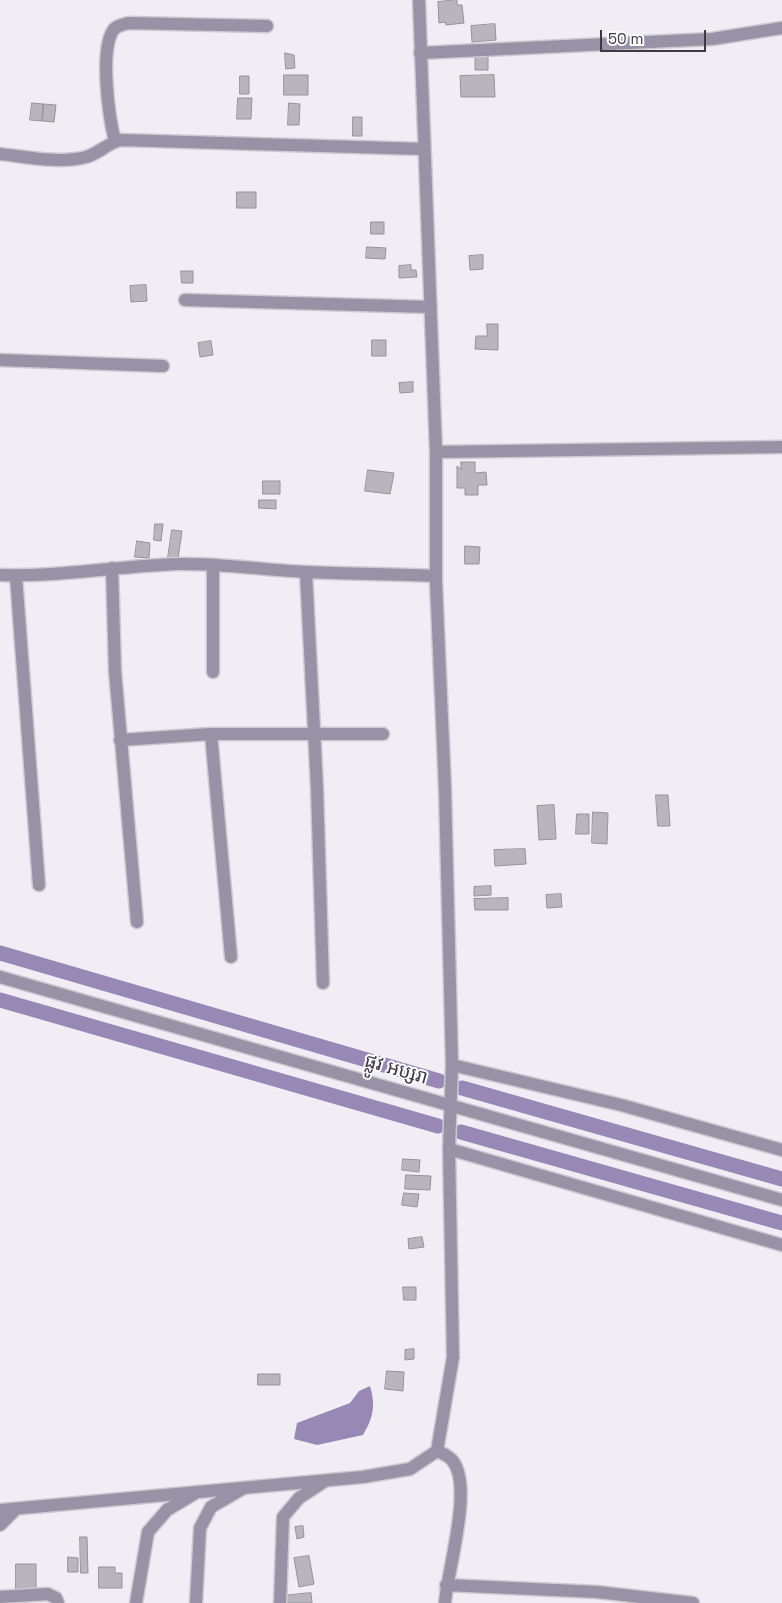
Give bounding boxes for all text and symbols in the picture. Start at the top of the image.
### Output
scale bar [602,20,708,52]
text: 50 m [608,29,643,48]
street label: ផ្លូវ អប្សរា [362,1050,430,1090]

